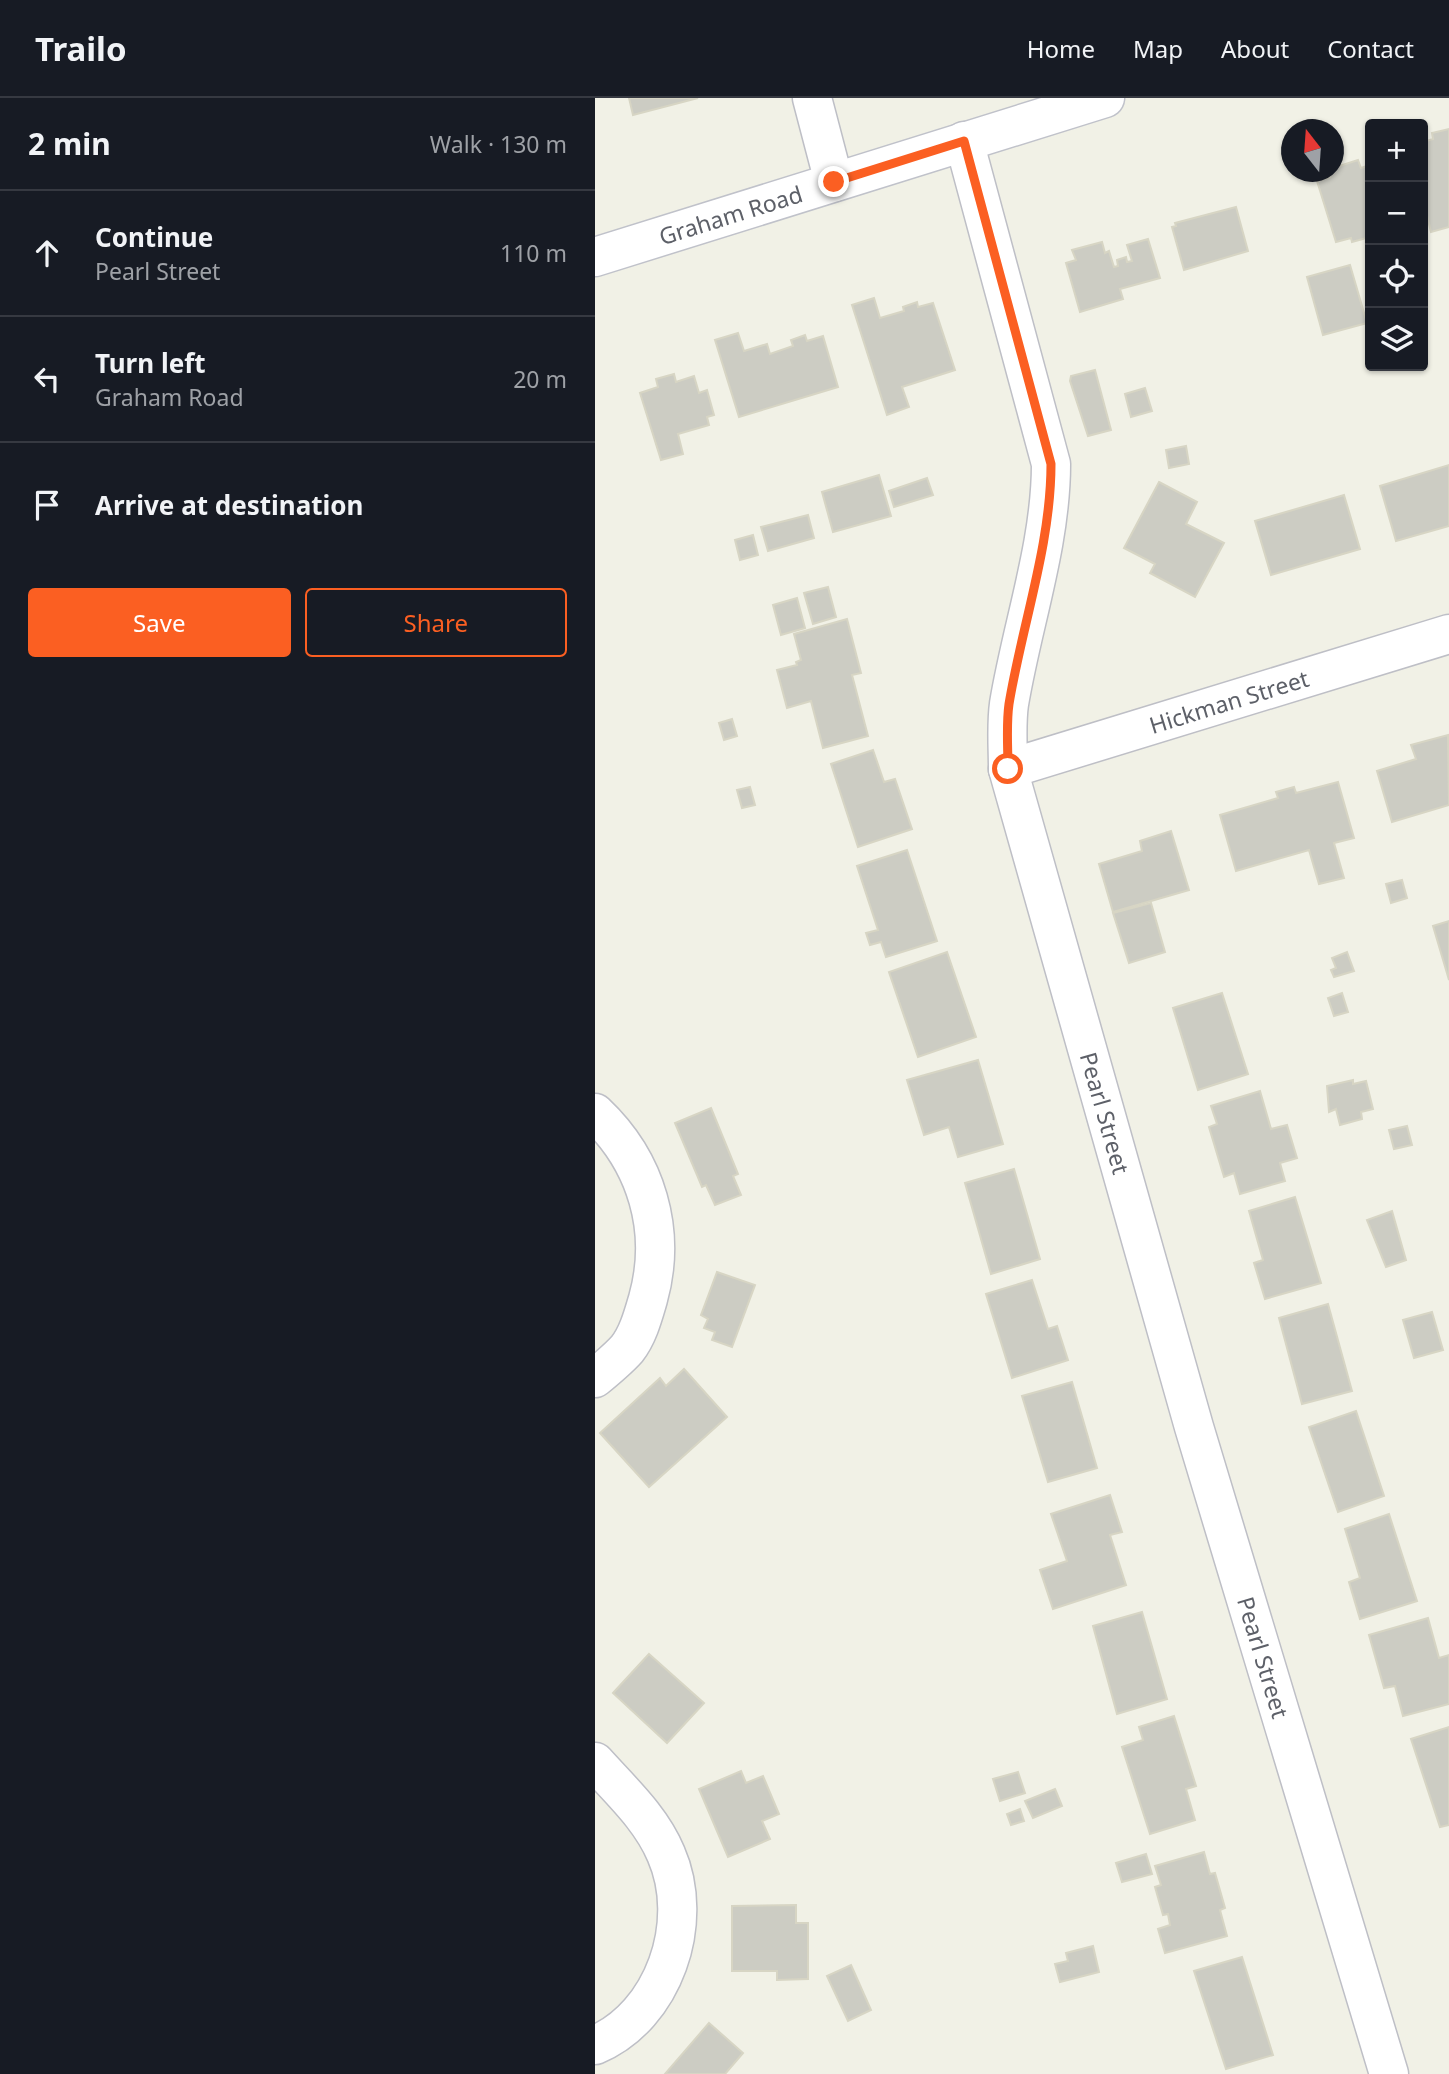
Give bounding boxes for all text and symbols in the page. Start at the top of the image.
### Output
text: Trailo [35,26,127,71]
text: Home [1027,32,1095,65]
text: Map [1133,32,1183,65]
text: About [1221,32,1289,65]
text: Contact [1327,32,1414,65]
north arrow [1281,119,1344,182]
map controls [1365,119,1428,371]
button: + [1365,119,1428,182]
text: 2 min [28,123,111,164]
text: Walk · 130 m [430,128,567,160]
route end [818,166,849,197]
street label: Graham Road [655,177,806,252]
button: − [1365,182,1428,245]
text: Continue [95,219,213,255]
icon: ahead [28,234,66,272]
text: 110 m [500,237,567,269]
button: locate [1365,245,1428,308]
text: Pearl Street [95,255,220,287]
button: layers [1365,308,1428,371]
text: Turn left [95,345,206,381]
icon: left [28,360,66,398]
text: 20 m [513,363,567,395]
text: Graham Road [95,381,244,413]
icon: arrive [28,486,66,524]
text: Arrive at destination [95,487,364,523]
button: Save [28,588,291,657]
button: Share [305,588,567,657]
street label: Hickman Street [1145,662,1313,741]
route start [992,753,1023,784]
street label: Pearl Street [1073,1048,1138,1178]
street label: Pearl Street [1230,1593,1297,1722]

